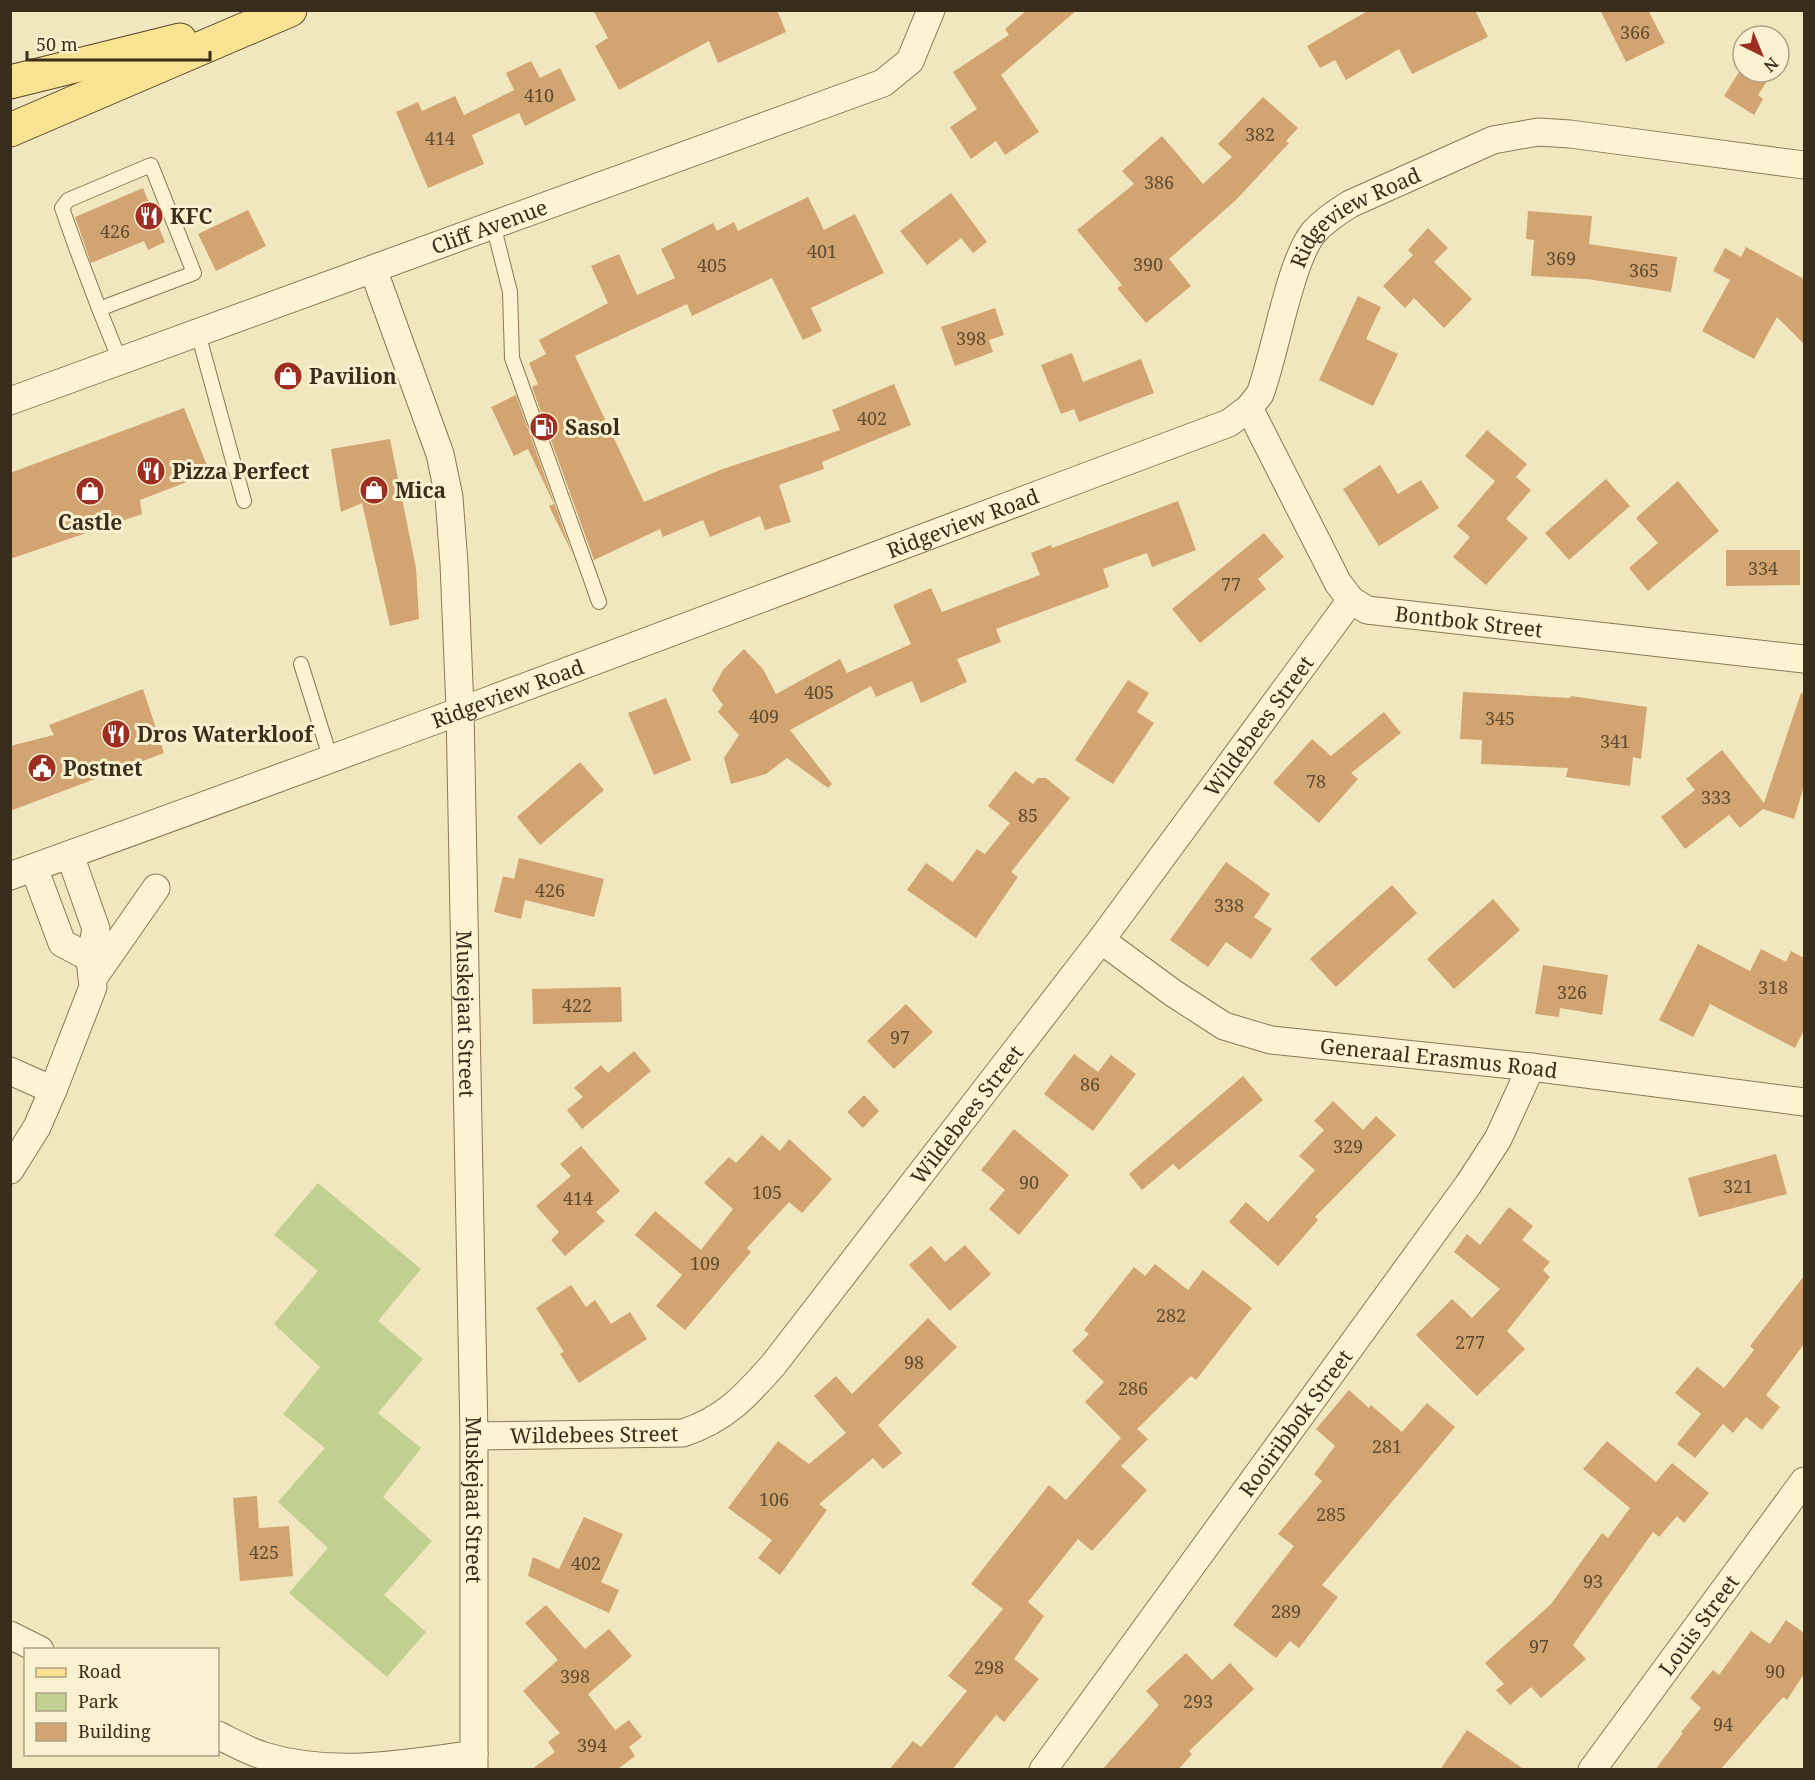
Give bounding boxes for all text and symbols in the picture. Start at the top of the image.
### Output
house number: 366 [1620,20,1650,44]
scale bar [27,24,210,62]
north arrow [1731,24,1791,84]
text: 50 m [36,32,78,56]
text: N [1759,53,1783,78]
house number: 410 [524,83,554,107]
house number: 382 [1245,122,1275,146]
house number: 414 [425,126,455,150]
street label: Ridgeview Road [1283,160,1425,272]
house number: 386 [1144,170,1174,194]
street label: Cliff Avenue [427,192,551,260]
restaurant icon: KFC [133,200,165,232]
place label: KFC [170,202,213,230]
house number: 426 [100,219,130,243]
house number: 401 [807,239,837,263]
house number: 369 [1546,246,1576,270]
house number: 390 [1133,252,1163,276]
house number: 405 [697,253,727,277]
house number: 365 [1629,258,1659,282]
house number: 398 [956,326,986,350]
shop icon: Pavilion [272,360,304,392]
place label: Pavilion [309,362,397,390]
house number: 402 [857,406,887,430]
fuel station icon: Sasol [528,411,560,443]
place label: Sasol [565,413,621,441]
restaurant icon: Pizza Perfect [135,455,167,487]
place label: Pizza Perfect [172,457,310,485]
shop icon: Mica [358,474,390,506]
shop icon: Castle [74,475,106,507]
place label: Mica [395,476,446,504]
street label: Ridgeview Road [883,482,1043,564]
place label: Castle [58,508,122,536]
house number: 334 [1748,556,1778,580]
house number: 77 [1221,572,1241,596]
street label: Bontbok Street [1394,599,1544,644]
street label: Wildebees Street [1197,650,1320,802]
street label: Ridgeview Road [428,652,588,734]
house number: 405 [804,680,834,704]
house number: 409 [749,704,779,728]
house number: 345 [1485,706,1515,730]
restaurant icon: Dros Waterkloof [100,718,132,750]
place label: Dros Waterkloof [137,720,315,748]
house number: 341 [1600,729,1630,753]
public building icon: Postnet [26,752,58,784]
place label: Postnet [63,754,143,782]
house number: 78 [1306,769,1326,793]
house number: 333 [1701,785,1731,809]
house number: 85 [1018,803,1038,827]
house number: 426 [535,878,565,902]
house number: 338 [1214,893,1244,917]
street label: Muskejaat Street [450,930,481,1098]
house number: 318 [1758,975,1788,999]
house number: 326 [1557,980,1587,1004]
house number: 422 [562,993,592,1017]
house number: 97 [890,1025,910,1049]
street label: Generaal Erasmus Road [1319,1031,1559,1084]
street label: Wildebees Street [904,1039,1029,1190]
house number: 86 [1080,1072,1100,1096]
house number: 329 [1333,1134,1363,1158]
house number: 90 [1019,1170,1039,1194]
house number: 321 [1723,1174,1753,1198]
house number: 105 [752,1180,782,1204]
house number: 414 [563,1186,593,1210]
house number: 109 [690,1251,720,1275]
house number: 282 [1156,1303,1186,1327]
house number: 277 [1455,1330,1485,1354]
street label: Rooiribbok Street [1232,1344,1358,1502]
house number: 98 [904,1350,924,1374]
house number: 286 [1118,1376,1148,1400]
street label: Muskejaat Street [460,1416,488,1583]
street label: Wildebees Street [510,1419,678,1449]
house number: 281 [1372,1434,1402,1458]
house number: 106 [759,1487,789,1511]
house number: 285 [1316,1502,1346,1526]
house number: 425 [249,1540,279,1564]
house number: 402 [571,1551,601,1575]
house number: 93 [1583,1569,1603,1593]
street label: Louis Street [1652,1569,1745,1681]
house number: 289 [1271,1599,1301,1623]
house number: 97 [1529,1634,1549,1658]
legend [24,1648,219,1756]
house number: 298 [974,1655,1004,1679]
text: Road [78,1659,121,1683]
house number: 90 [1765,1659,1785,1683]
house number: 398 [560,1664,590,1688]
text: Park [78,1689,118,1713]
house number: 293 [1183,1689,1213,1713]
house number: 94 [1713,1712,1733,1736]
text: Building [78,1719,151,1743]
house number: 394 [577,1733,607,1757]

